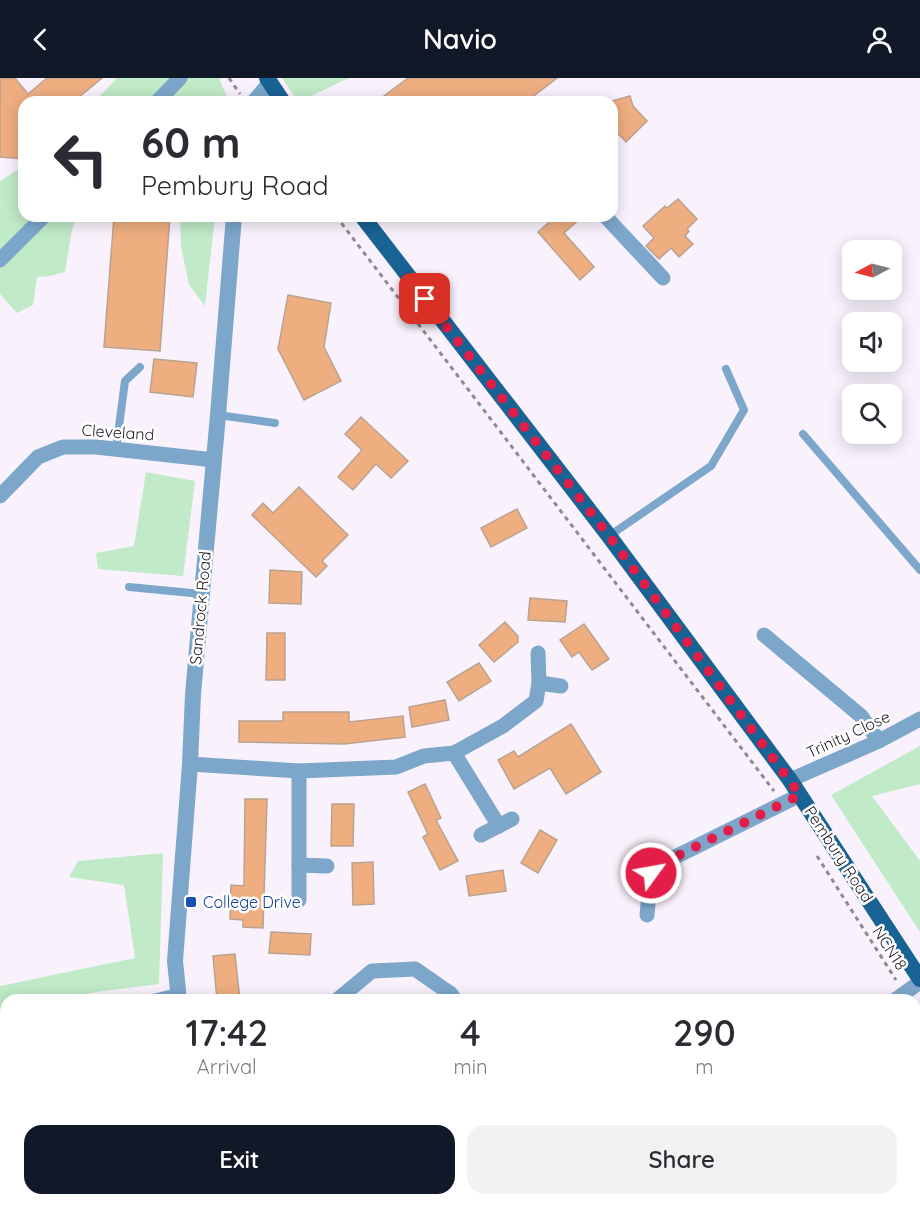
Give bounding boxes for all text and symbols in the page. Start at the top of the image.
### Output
text: Navio [423,22,497,56]
icon: back [24,23,57,56]
icon: person [863,23,896,56]
text: 60 m [141,116,241,169]
icon: left [42,120,120,198]
text: Pembury Road [141,168,329,202]
north arrow [842,240,902,300]
map controls [842,240,902,444]
pin [399,273,450,324]
icon: arrive [408,282,441,315]
button: sound [842,312,902,372]
button: search [842,384,902,444]
street label: Cleveland [81,419,155,445]
street label: Sandrock Road [185,550,215,666]
street label: Trinity Close [803,706,893,762]
street label: Pembury Road [800,802,878,906]
position arrow [619,841,683,905]
place label: College Drive [203,892,301,912]
marker: College Drive [184,895,198,909]
street label: NCN18 [868,922,912,974]
text: 17:42 [185,1010,268,1055]
text: 4 [460,1010,481,1055]
text: 290 [673,1010,736,1055]
text: Arrival [197,1054,257,1079]
text: min [454,1054,488,1079]
text: m [695,1054,713,1079]
button: Exit [24,1125,455,1194]
button: Share [467,1125,897,1194]

